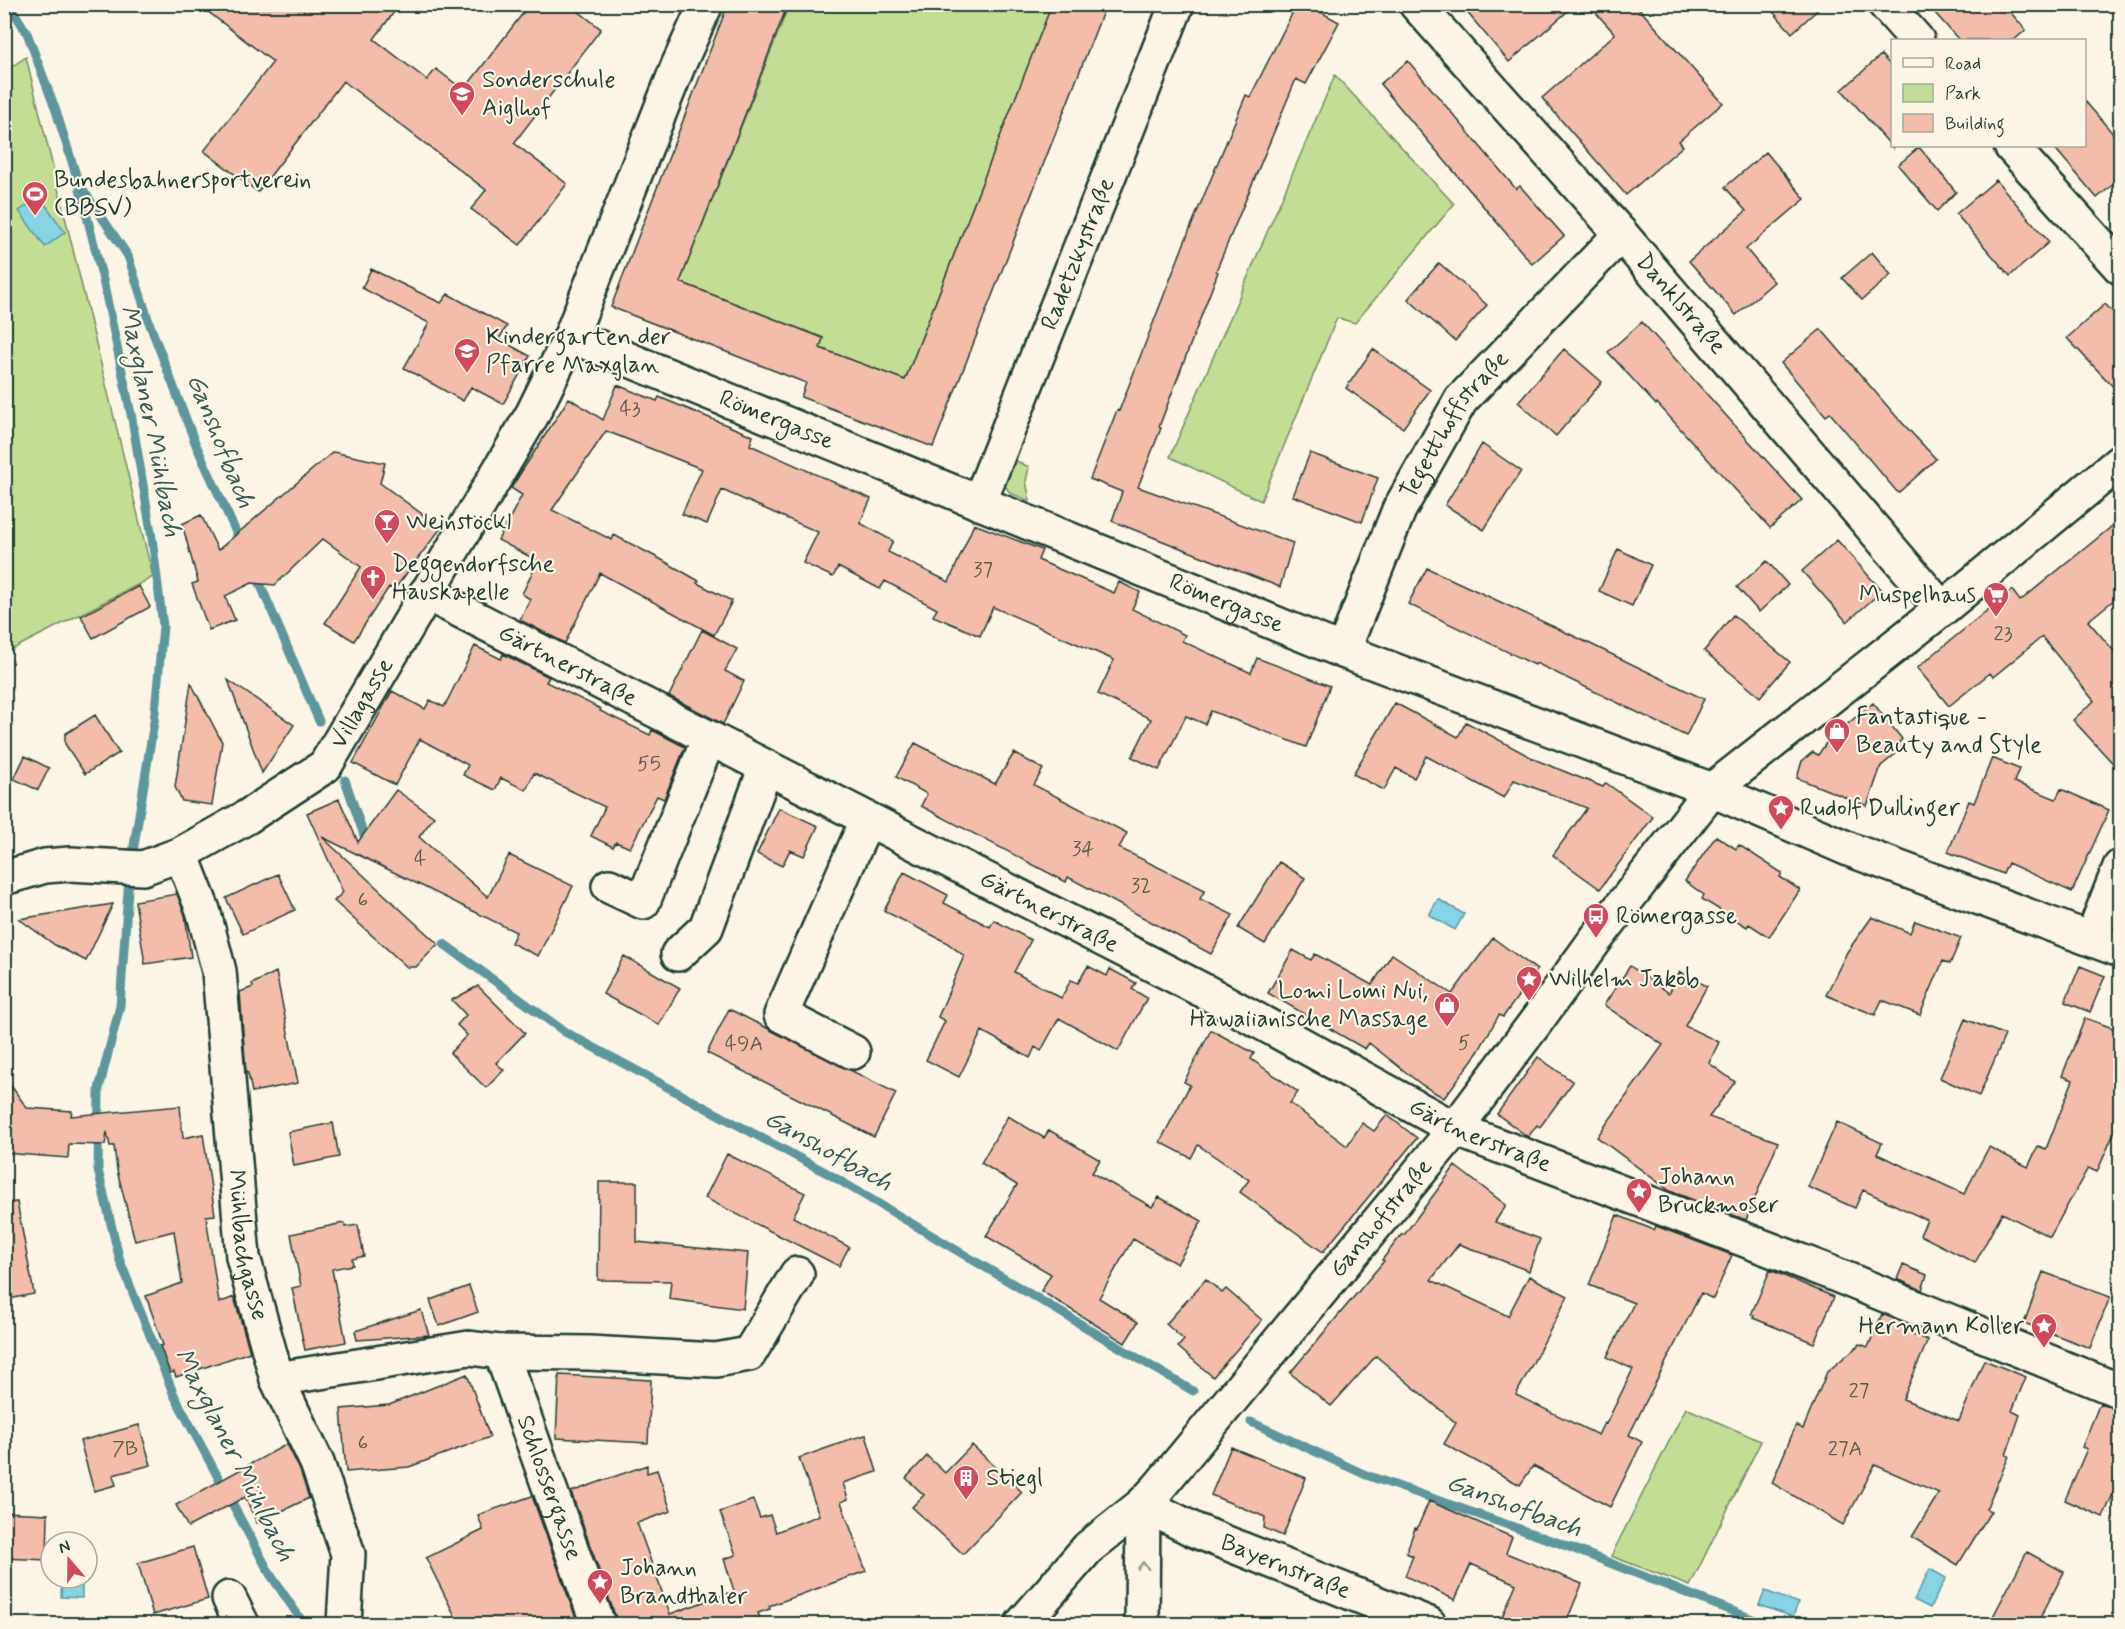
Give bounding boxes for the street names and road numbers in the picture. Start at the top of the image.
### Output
street label: Radetzkystraße [1034,173,1122,334]
street label: Danklstraße [1629,247,1733,361]
street label: Tegetthoffstraße [1393,344,1516,504]
street label: Römergasse [714,383,839,457]
street label: Römergasse [1164,566,1289,641]
street label: Gärtnerstraße [493,617,642,714]
street label: Villagasse [323,652,401,754]
street label: Gärtnerstraße [974,863,1124,960]
street label: Gärtnerstraße [1403,1091,1556,1180]
street label: Ganshofstraße [1323,1152,1440,1284]
street label: Mühlbachgasse [220,1168,275,1324]
street label: Schlossergasse [509,1411,590,1564]
street label: Bayernstraße [1216,1527,1355,1607]

